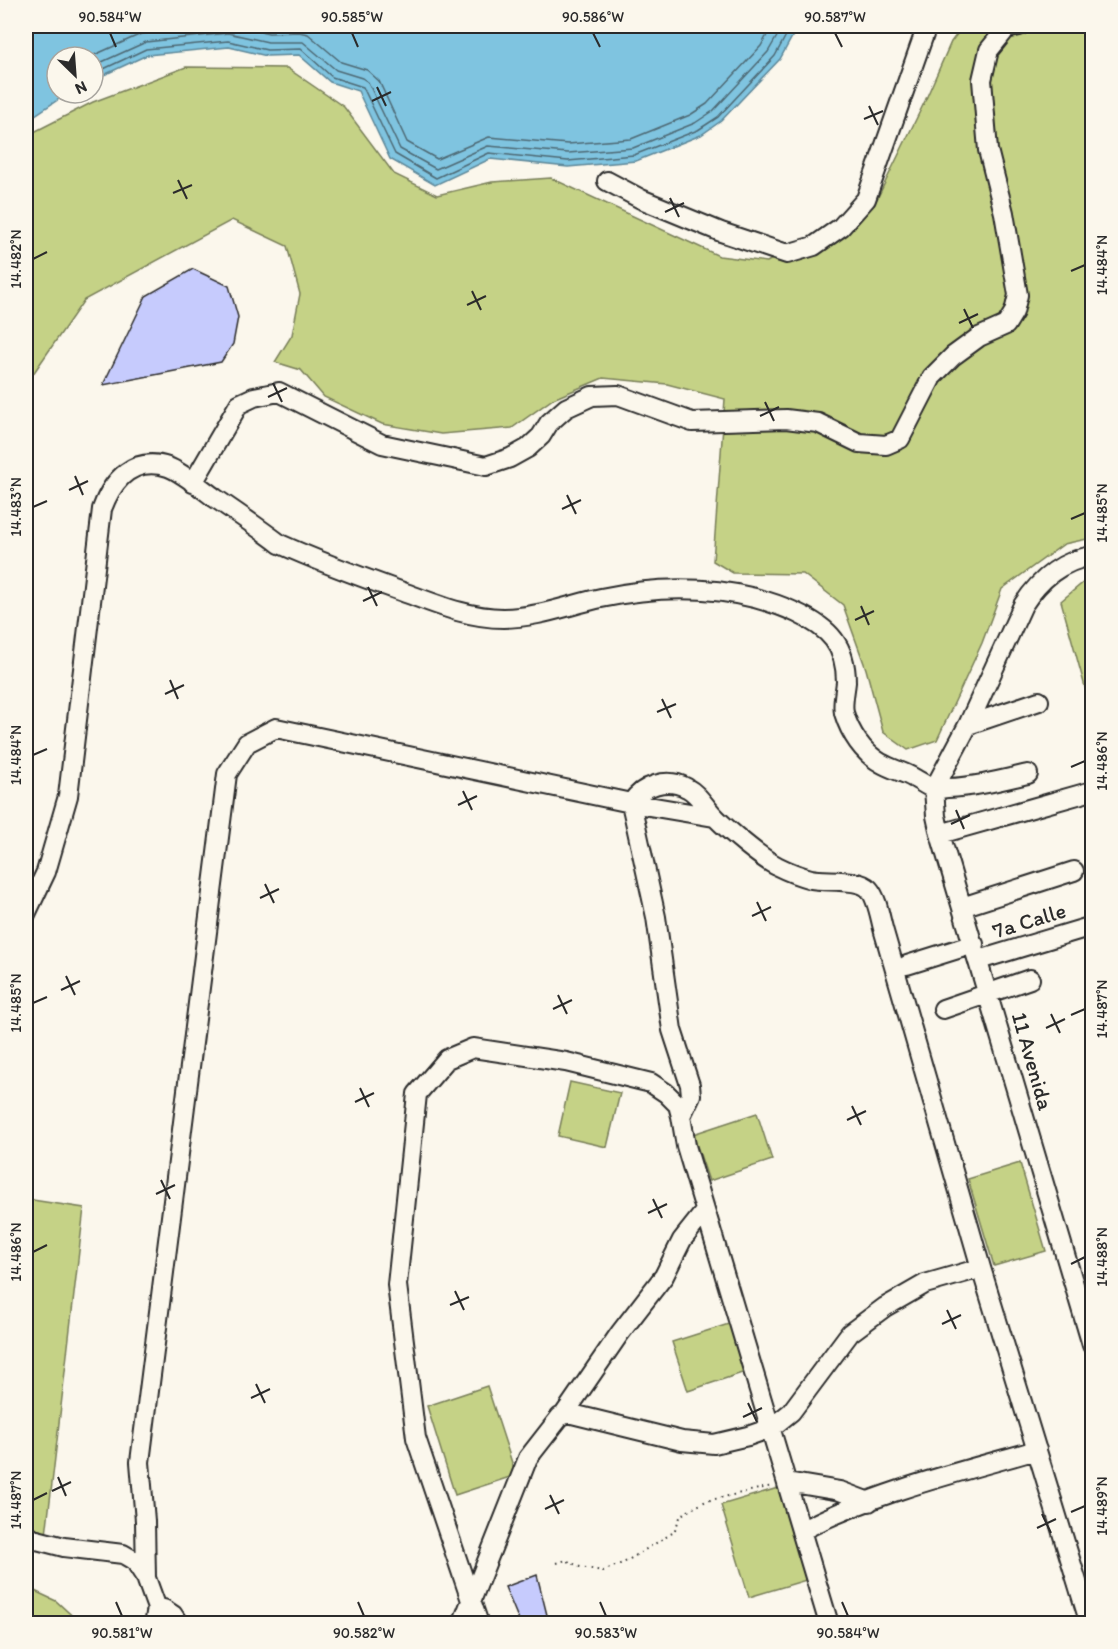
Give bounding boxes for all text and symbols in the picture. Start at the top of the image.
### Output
text: 90.584°W [78,8,142,26]
text: 90.585°W [321,8,383,26]
text: 90.586°W [562,8,624,26]
text: 90.587°W [804,8,866,26]
north arrow [45,45,105,105]
text: N [72,77,90,99]
text: 14.482°N [7,229,25,289]
text: 14.484°N [1093,235,1111,295]
text: 14.483°N [7,477,25,537]
text: 14.485°N [1093,483,1111,543]
text: 14.484°N [7,725,25,785]
text: 14.486°N [1093,731,1111,791]
street label: 7a Calle [989,897,1069,944]
text: 14.485°N [7,973,25,1033]
text: 14.487°N [1093,980,1111,1038]
street label: 11 Avenida [1006,1009,1060,1114]
text: 14.486°N [7,1222,25,1282]
text: 14.488°N [1093,1227,1111,1287]
text: 14.487°N [7,1471,25,1529]
text: 14.489°N [1093,1476,1111,1536]
text: 90.581°W [91,1624,153,1642]
text: 90.582°W [333,1624,395,1642]
text: 90.583°W [575,1624,637,1642]
text: 90.584°W [816,1624,880,1642]

